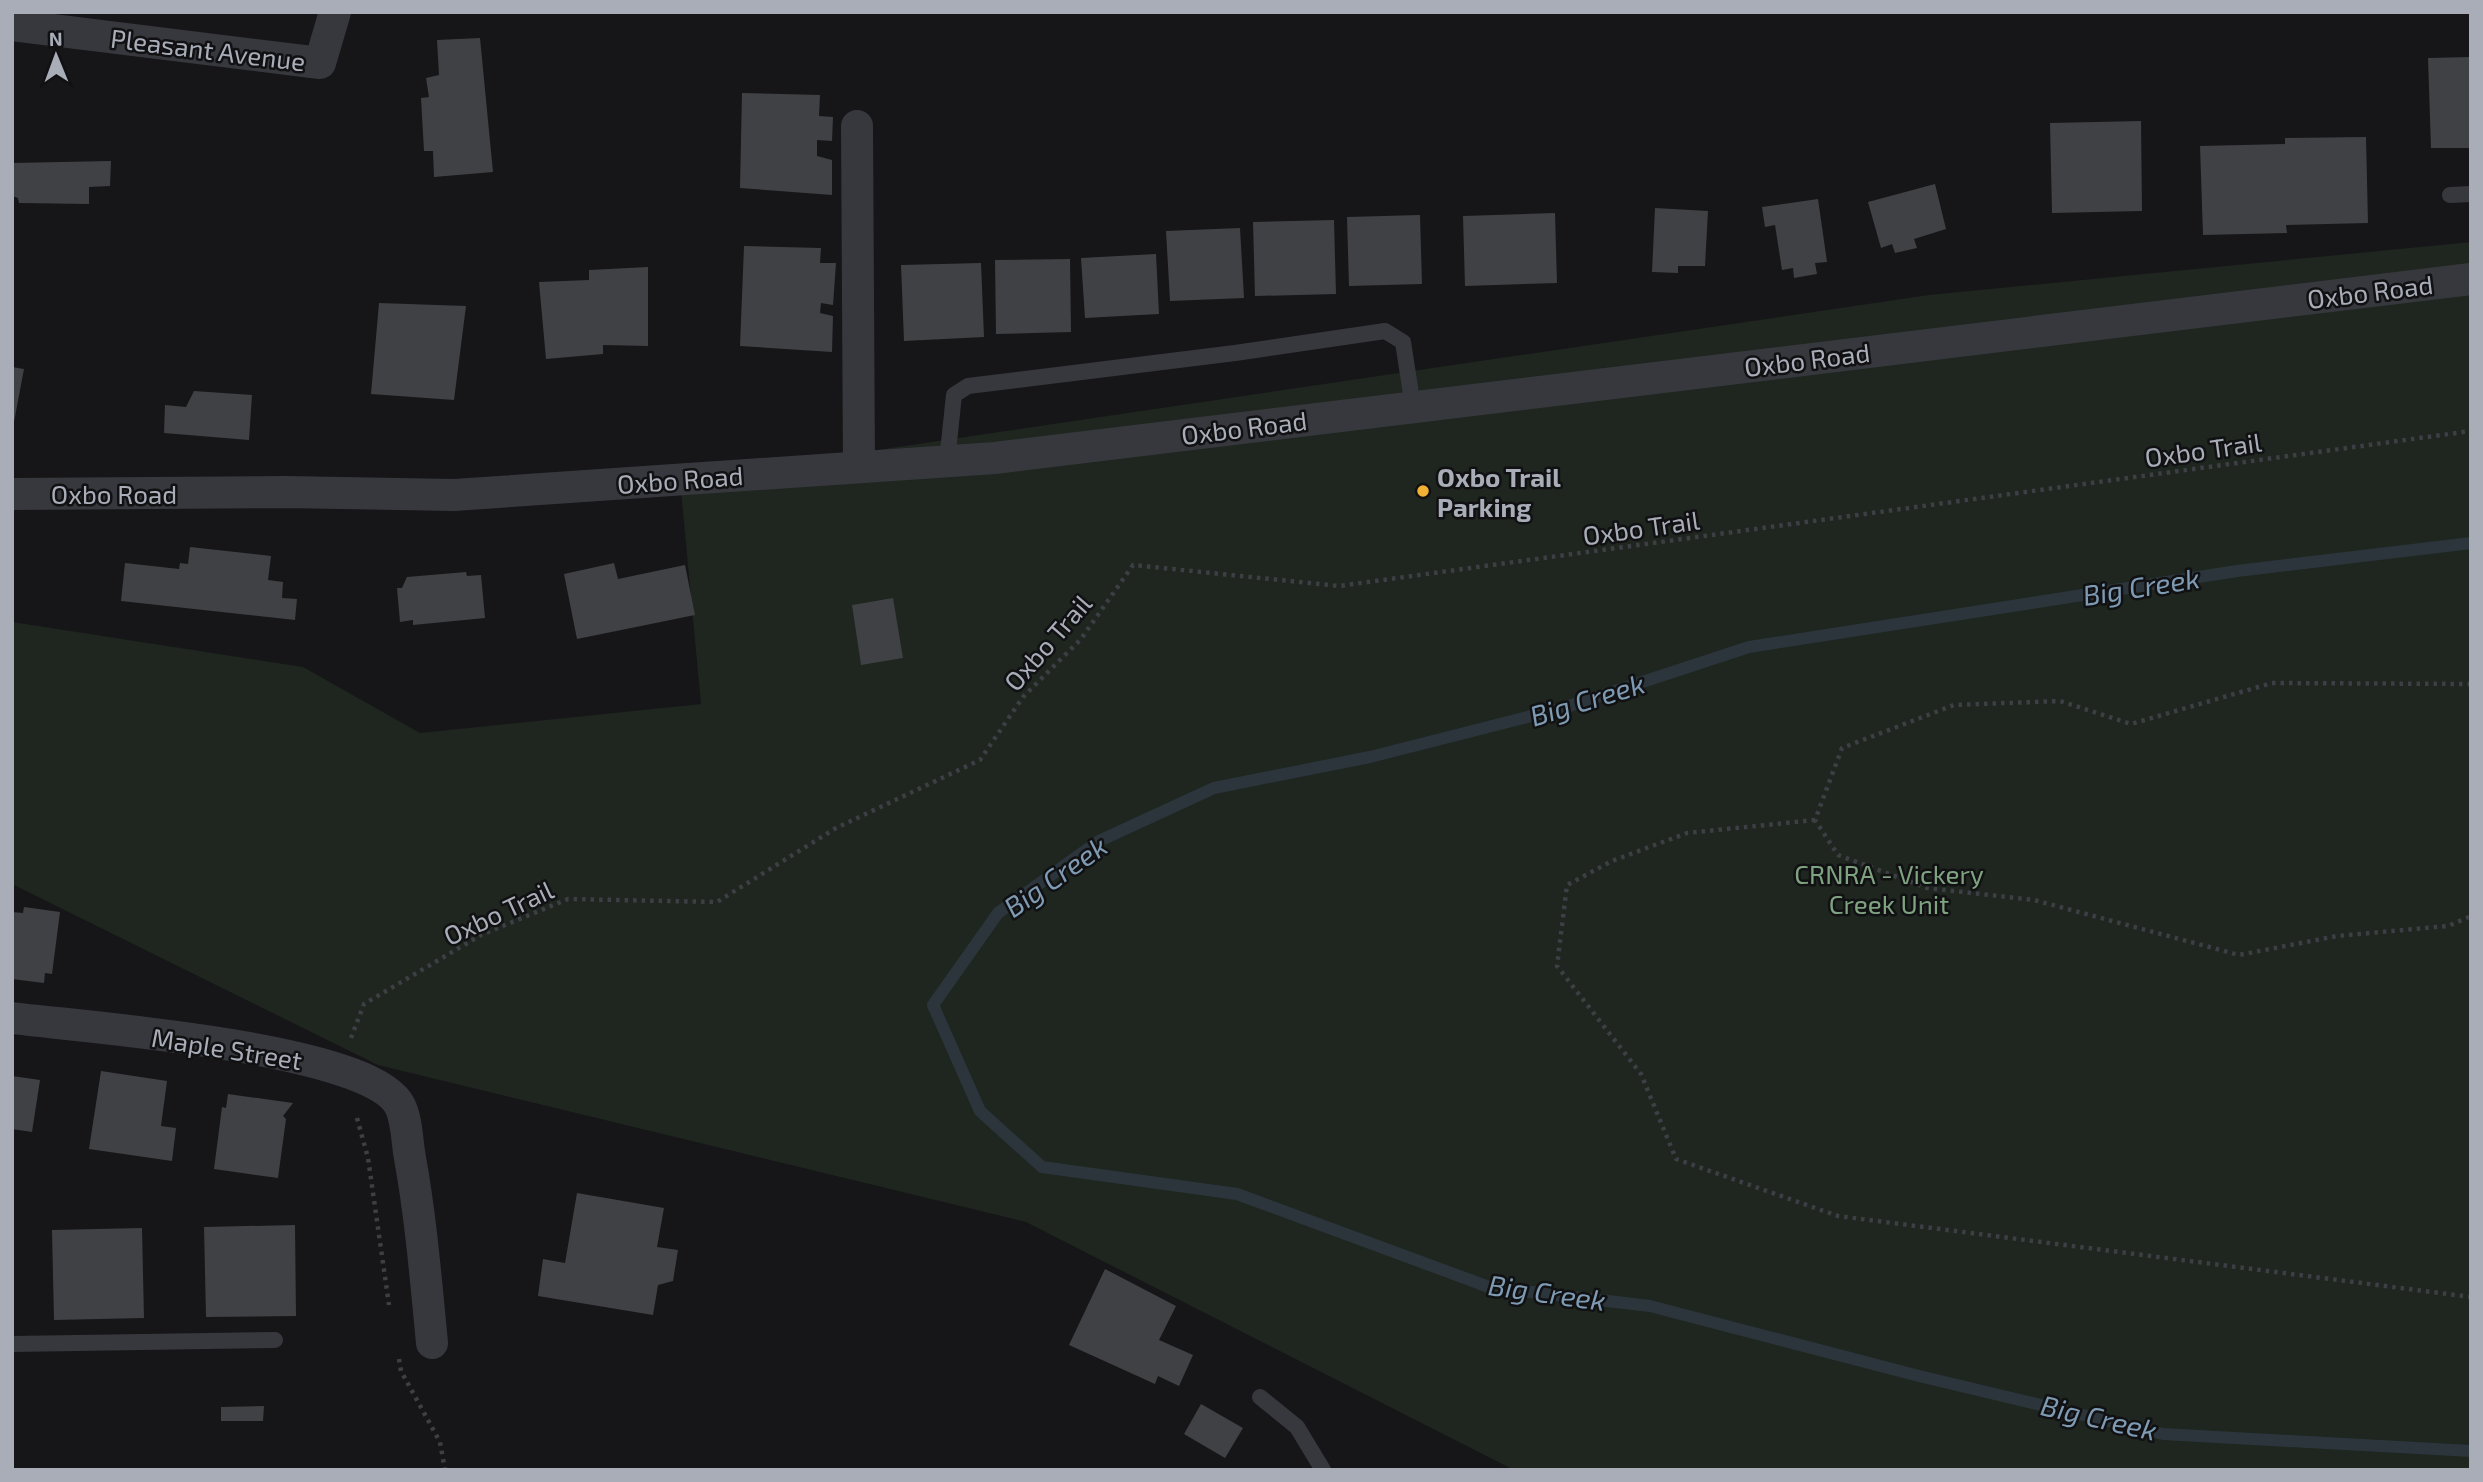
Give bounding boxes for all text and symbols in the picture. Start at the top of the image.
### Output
north arrow [21,21,91,91]
street label: Pleasant Avenue [109,22,307,76]
text: N [49,27,63,50]
street label: Oxbo Road [2305,268,2435,314]
street label: Oxbo Road [1742,336,1872,382]
street label: Oxbo Road [1179,404,1309,450]
street label: Oxbo Trail [2143,425,2264,473]
street label: Oxbo Road [616,459,744,499]
place label: Oxbo Trail Parking [1437,461,1561,522]
street label: Oxbo Road [51,478,177,509]
marker: Oxbo Trail Parking [1415,483,1431,499]
street label: Oxbo Trail [1581,503,1702,551]
water label: Big Creek [2080,560,2202,612]
street label: Oxbo Trail [997,587,1097,696]
water label: Big Creek [1526,666,1648,732]
water label: Big Creek [997,828,1113,924]
park label: CRNRA - Vickery Creek Unit [1794,858,1984,919]
street label: Oxbo Trail [438,873,558,951]
street label: Maple Street [150,1021,305,1075]
water label: Big Creek [1486,1267,1608,1317]
water label: Big Creek [2038,1387,2160,1447]

